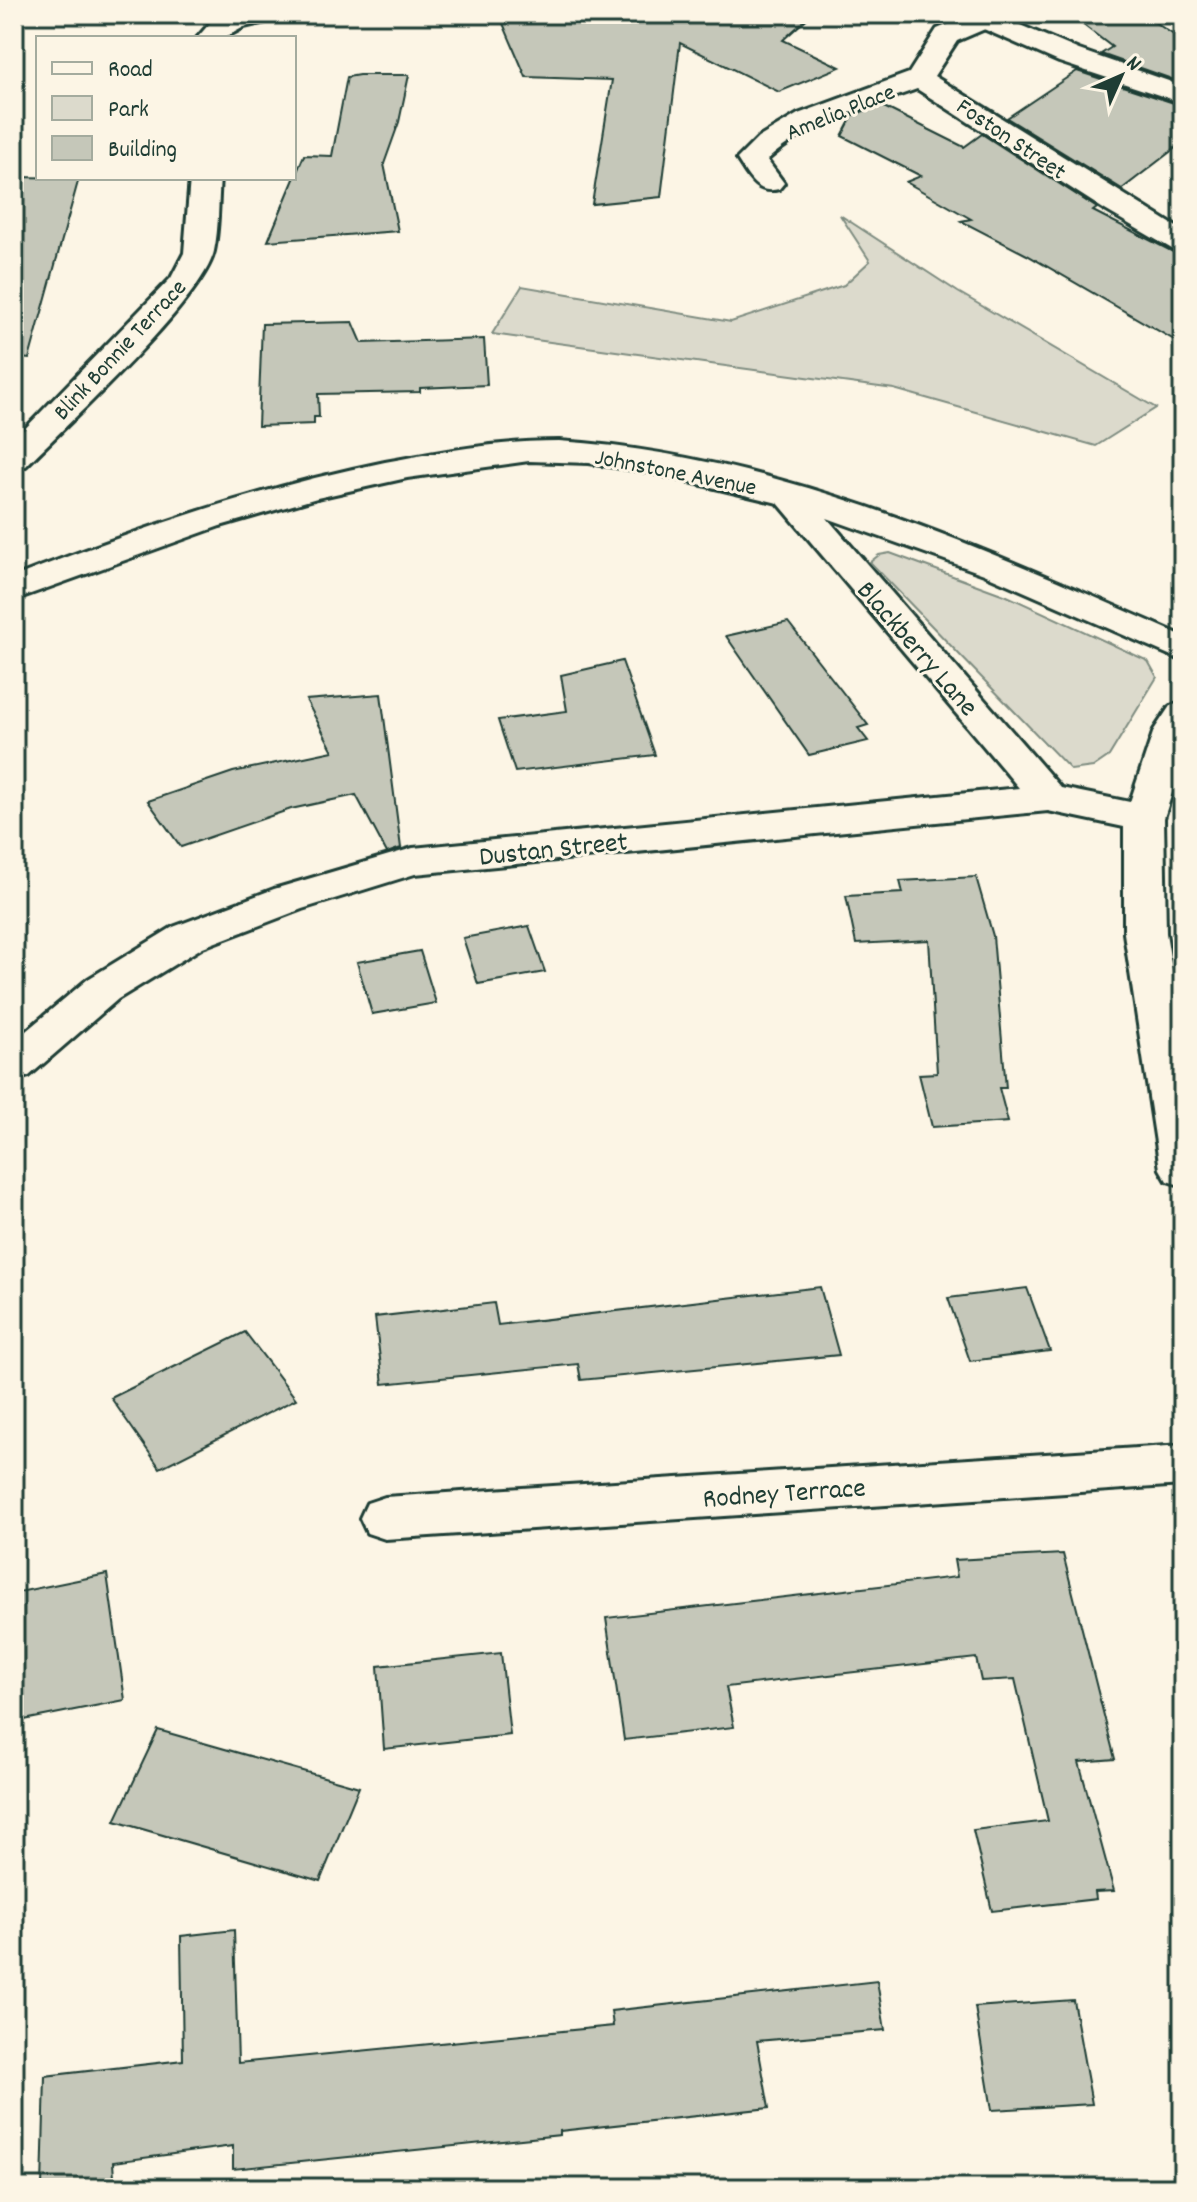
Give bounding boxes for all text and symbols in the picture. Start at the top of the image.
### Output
legend [36,36,296,180]
north arrow [1081,36,1161,116]
text: N [1118,50,1148,79]
text: Road [108,54,153,88]
street label: Amelia Place [781,76,901,151]
street label: Foston Street [949,91,1072,190]
text: Park [108,94,149,128]
text: Building [108,134,177,168]
street label: Blink Bonnie Terrace [47,273,196,429]
street label: Johnstone Avenue [592,442,759,506]
street label: Blackberry Lane [845,574,986,727]
street label: Dustan Street [477,824,630,880]
street label: Rodney Terrace [702,1470,867,1522]

